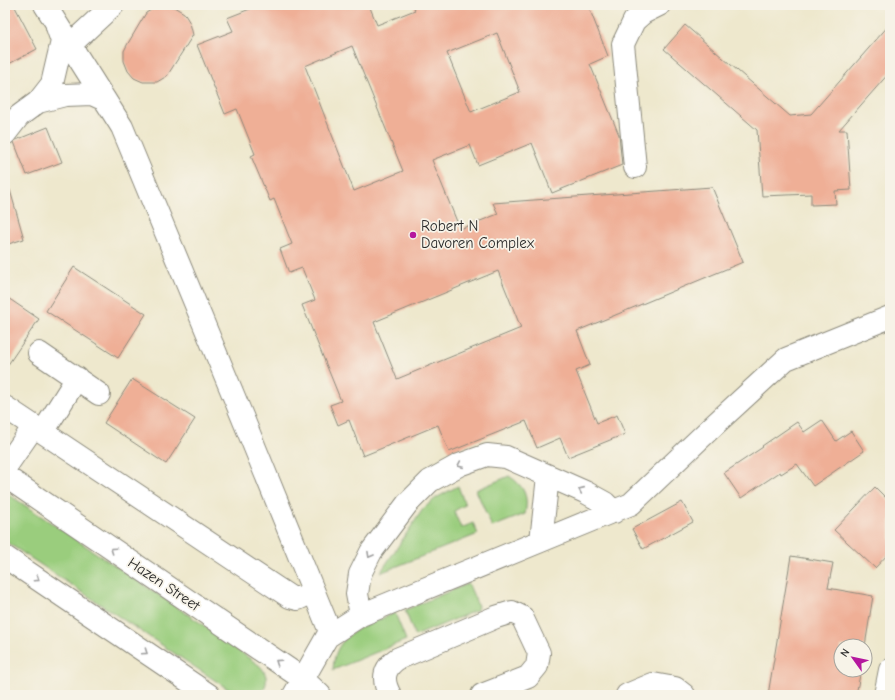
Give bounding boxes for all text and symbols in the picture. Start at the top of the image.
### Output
place label: Robert N Davoren Complex [421,217,535,252]
marker: Robert N Davoren Complex [408,230,418,240]
one-way arrow [457,460,465,468]
one-way arrow [578,487,586,495]
one-way arrow [110,547,117,555]
one-way arrow [367,551,375,558]
street label: Hazen Street [125,553,204,615]
one-way arrow [33,574,40,581]
north arrow [833,638,873,678]
text: N [838,646,852,659]
one-way arrow [141,647,148,655]
one-way arrow [276,660,283,667]

